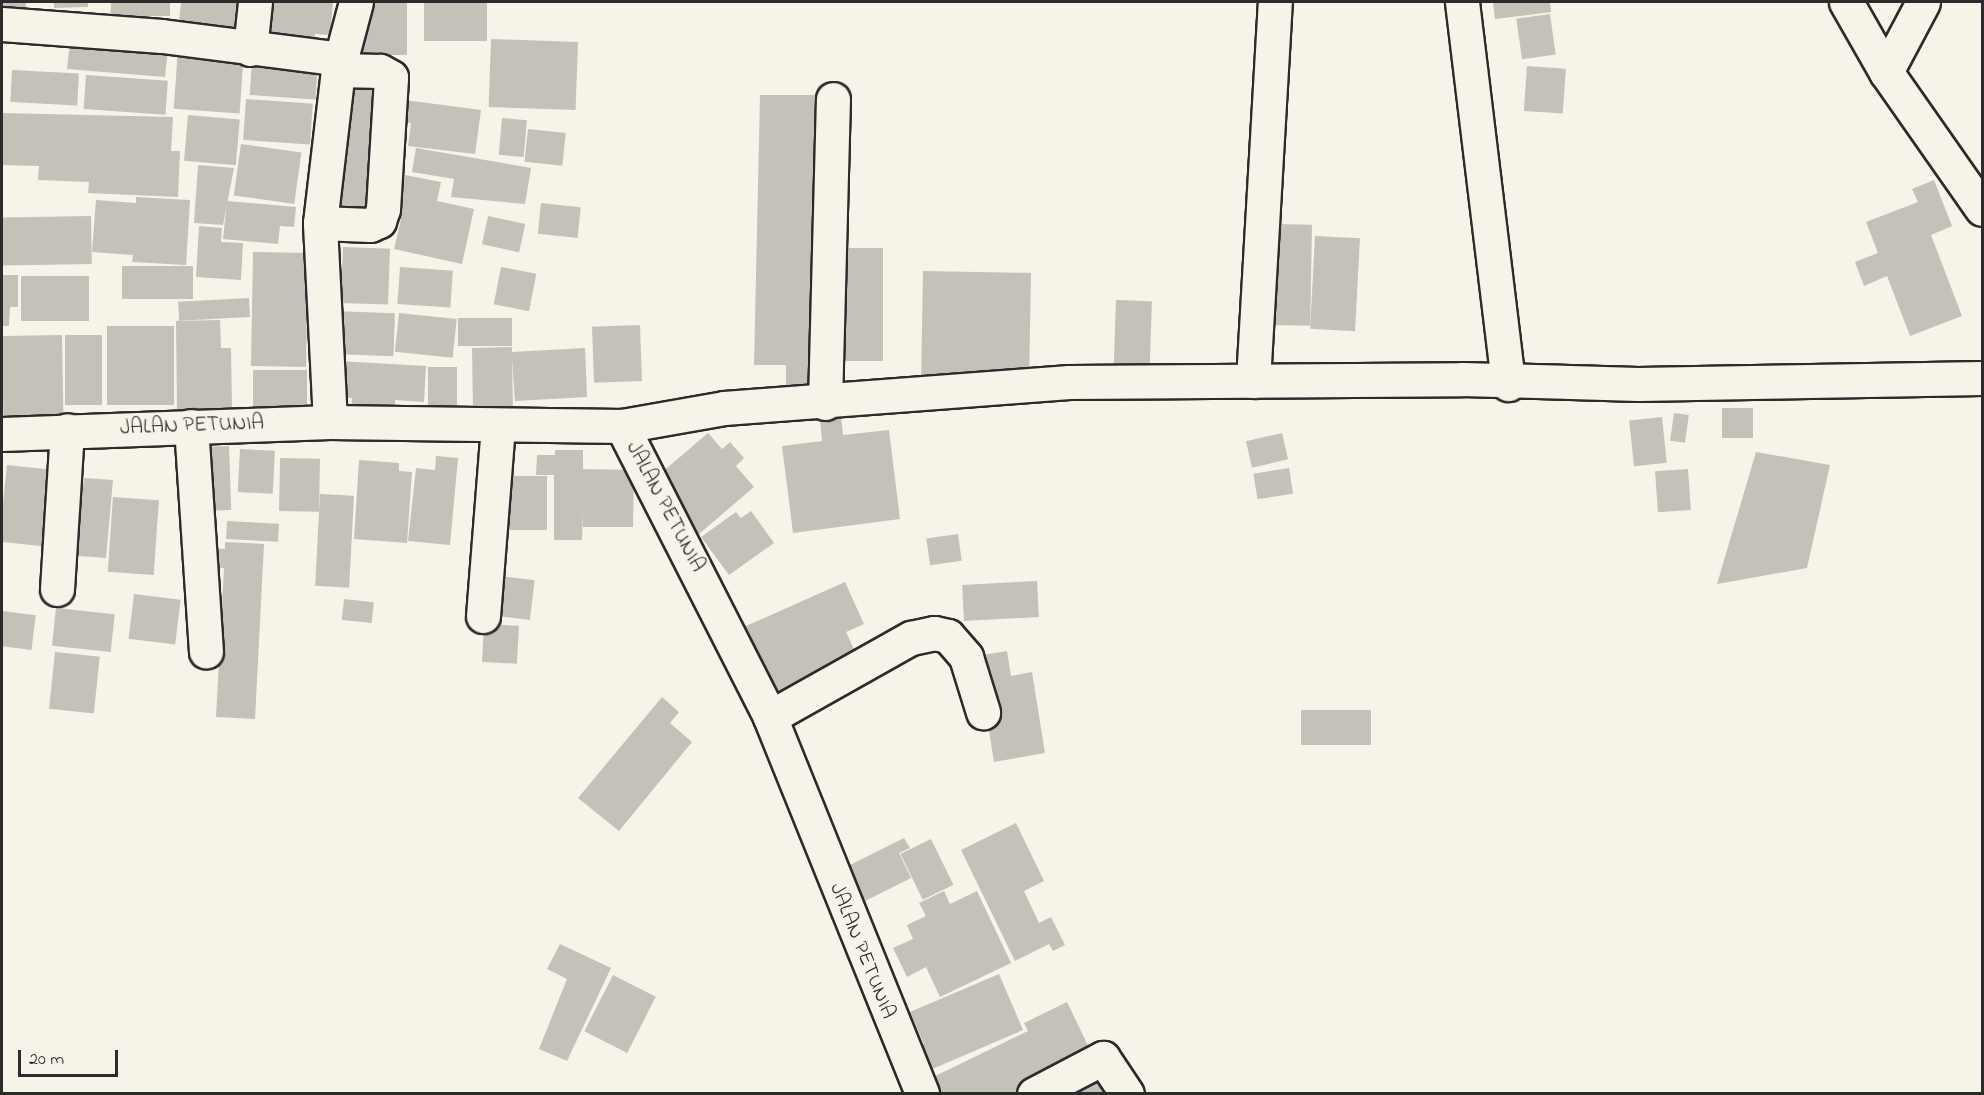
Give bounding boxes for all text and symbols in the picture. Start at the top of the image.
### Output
street label: JALAN PETUNIA [119,411,265,441]
street label: JALAN PETUNIA [620,437,710,577]
street label: JALAN PETUNIA [823,879,901,1023]
scale bar [21,1038,122,1076]
text: 20 m [29,1047,64,1073]

